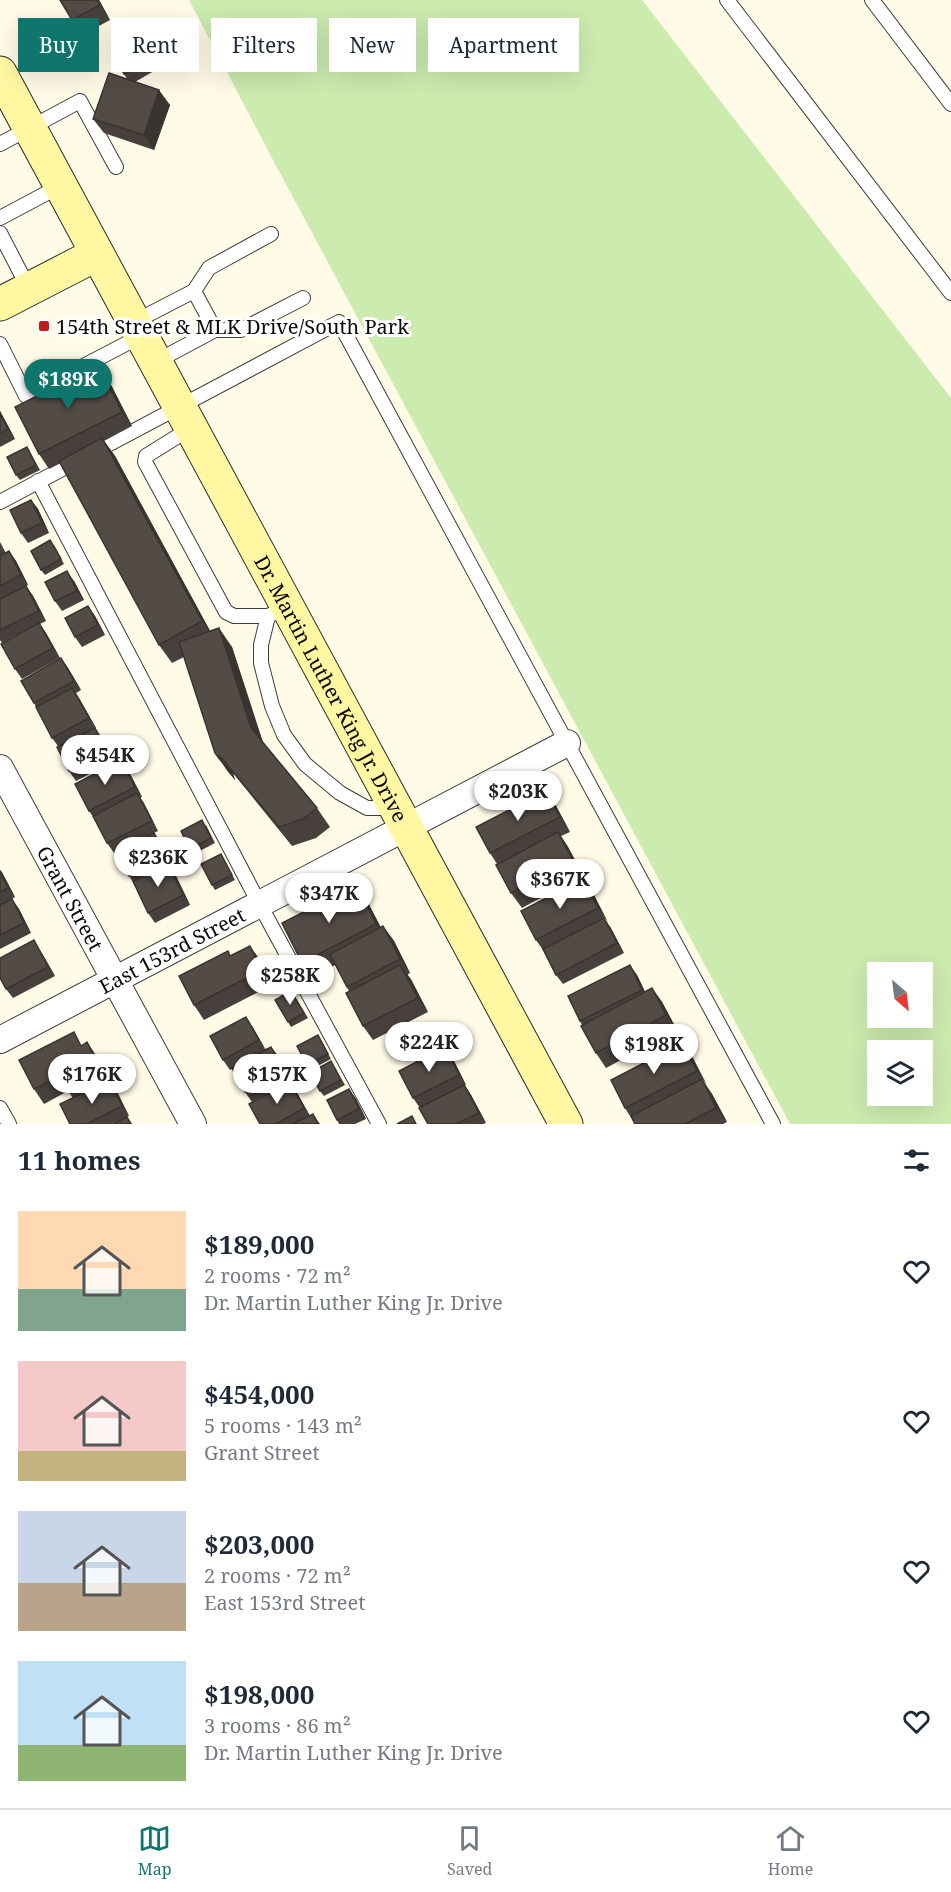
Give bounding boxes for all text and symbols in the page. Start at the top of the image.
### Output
chip: Buy [18,18,99,72]
chip: Rent [111,18,199,72]
chip: Filters [211,18,317,72]
chip: New [329,18,416,72]
chip: Apartment [428,18,579,72]
place label: 154th Street & MLK Drive/South Park [56,313,409,340]
marker: 154th Street & MLK Drive/South Park [37,319,51,333]
pin: $189K [26,359,110,410]
text: $189K [38,365,98,392]
street label: Dr. Martin Luther King Jr. Drive [249,550,414,826]
pin: $454K [63,735,147,786]
text: $454K [75,741,135,768]
pin: $203K [476,771,560,822]
text: $203K [488,777,548,804]
pin: $236K [116,837,200,888]
street label: Grant Street [31,841,110,955]
text: $236K [128,843,188,870]
pin: $367K [518,859,602,910]
text: $367K [530,865,590,892]
pin: $347K [287,873,371,924]
text: $347K [299,879,359,906]
street label: East 153rd Street [94,901,250,999]
pin: $258K [248,955,332,1006]
text: $258K [260,961,320,988]
north arrow [867,962,933,1028]
map controls [867,962,933,1106]
pin: $224K [387,1022,471,1073]
pin: $198K [612,1024,696,1075]
text: $224K [399,1028,459,1055]
text: $198K [624,1030,684,1057]
button: layers [867,1040,933,1106]
pin: $176K [50,1054,134,1105]
pin: $157K [235,1054,319,1105]
text: $176K [62,1060,122,1087]
text: $157K [247,1060,307,1087]
text: 11 homes [18,1142,140,1178]
icon: filters [900,1144,933,1177]
text: $189,000 [204,1226,314,1262]
icon: home [66,1235,138,1307]
icon: heart [900,1255,933,1288]
text: 2 rooms · 72 m² [204,1262,351,1289]
text: Dr. Martin Luther King Jr. Drive [204,1289,503,1316]
text: $454,000 [204,1376,314,1412]
icon: home [66,1385,138,1457]
icon: heart [900,1405,933,1438]
text: 5 rooms · 143 m² [204,1412,362,1439]
text: Grant Street [204,1439,319,1466]
text: $203,000 [204,1526,314,1562]
icon: home [66,1535,138,1607]
icon: heart [900,1555,933,1588]
text: 2 rooms · 72 m² [204,1562,351,1589]
text: East 153rd Street [204,1589,365,1616]
text: $198,000 [204,1676,314,1712]
icon: home [66,1685,138,1757]
icon: heart [900,1705,933,1738]
text: 3 rooms · 86 m² [204,1712,351,1739]
text: Dr. Martin Luther King Jr. Drive [204,1739,503,1766]
tab: Map [138,1822,172,1880]
tab: Saved [447,1822,492,1880]
tab: Home [768,1822,813,1880]

